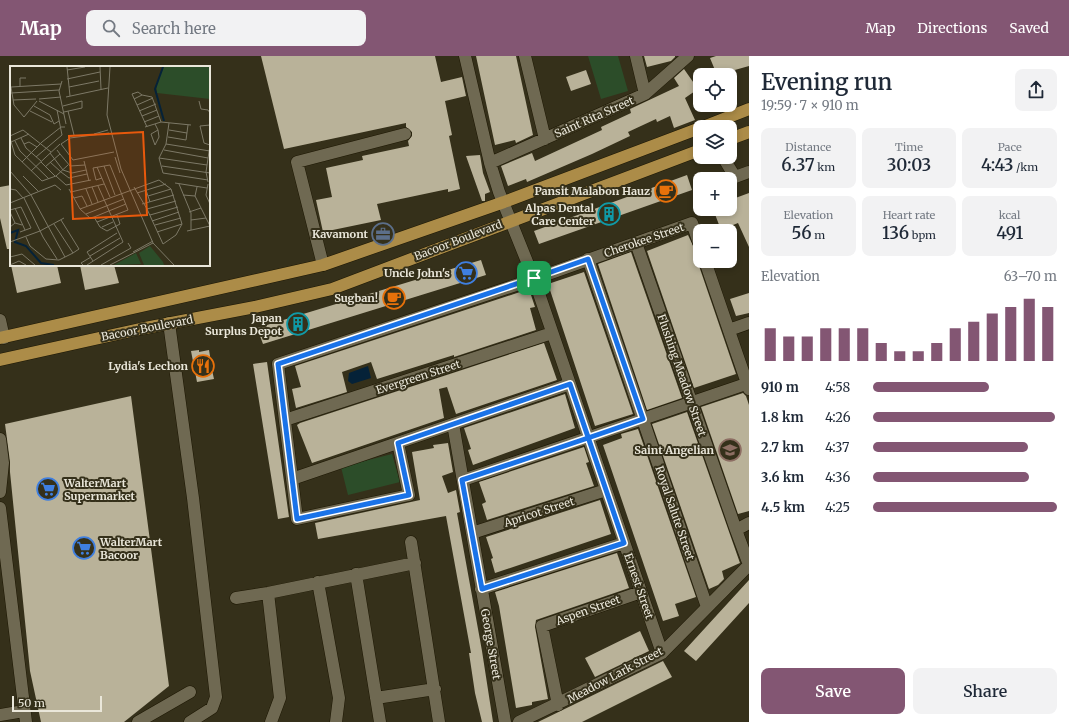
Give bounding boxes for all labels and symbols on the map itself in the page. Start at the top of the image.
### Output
inset map [10,66,210,266]
street label: Saint Rita Street [552,93,637,141]
cafe icon: Pansit Malabon Hauz [653,178,679,204]
place label: Pansit Malabon Hauz [534,184,650,198]
place label: Alpas Dental Care Center [524,201,594,228]
building icon: Alpas Dental Care Center [596,201,622,227]
street label: Bacoor Boulevard [412,217,504,263]
street label: Cherokee Street [602,220,686,260]
office icon: Kavamont [370,221,396,247]
place label: Kavamont [312,227,369,241]
supermarket icon: Uncle John's [453,260,479,286]
pin [517,261,551,295]
place label: Uncle John's [384,266,450,280]
cafe icon: Sugban! [381,285,407,311]
place label: Sugban! [334,291,378,305]
place label: Japan Surplus Depot [205,311,283,338]
building icon: Japan Surplus Depot [285,311,311,337]
street label: Bacoor Boulevard [100,312,194,344]
street label: Flushing Meadow Street [654,312,710,439]
restaurant icon: Lydia's Lechon [190,353,216,379]
street label: Evergreen Street [374,357,463,397]
place label: Lydia's Lechon [108,359,189,373]
school or university icon: Saint Angelian [717,437,743,463]
place label: Saint Angelian [634,443,715,457]
street label: Royal Salute Street [652,464,698,563]
supermarket icon: WalterMart Supermarket [35,476,61,502]
place label: WalterMart Supermarket [63,476,136,503]
street label: Apricot Street [501,494,577,530]
supermarket icon: WalterMart Bacoor [71,535,97,561]
place label: WalterMart Bacoor [99,535,163,562]
street label: Ernest Street [621,551,657,621]
street label: Aspen Street [553,592,623,628]
street label: George Street [478,608,504,681]
street label: Meadow Lark Street [565,644,666,706]
scale bar [12,694,102,713]

